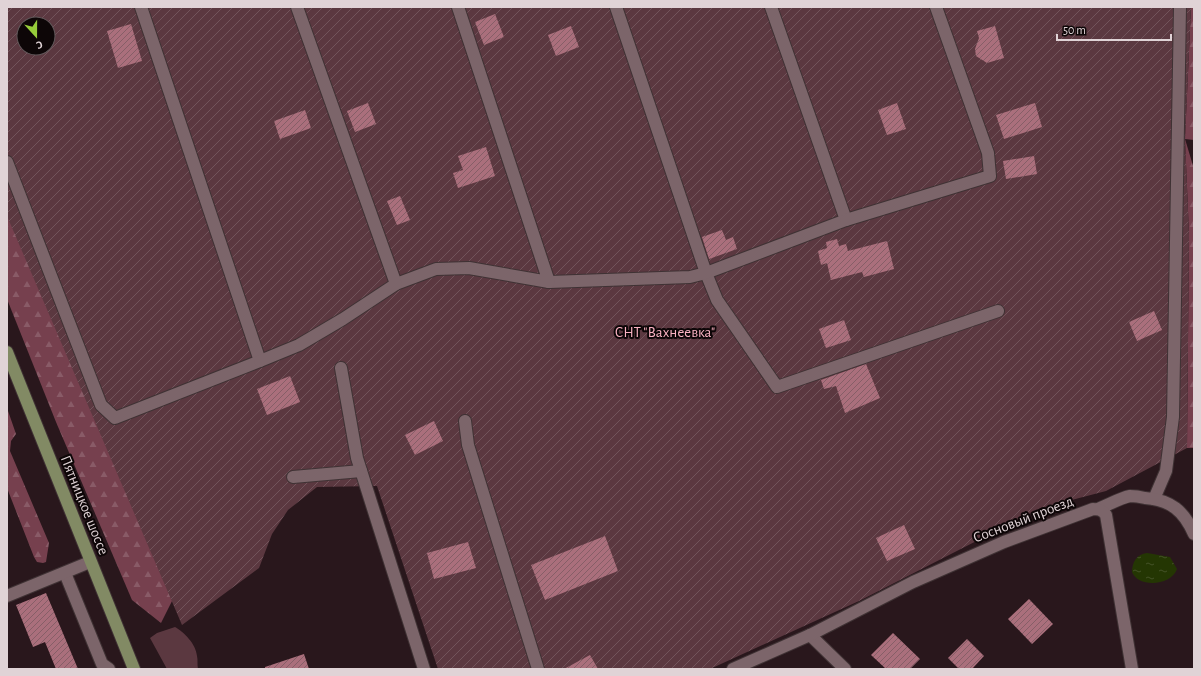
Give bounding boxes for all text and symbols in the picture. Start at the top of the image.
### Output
north arrow [16,16,56,56]
scale bar [1057,16,1171,42]
text: 50 m [1063,24,1086,36]
text: С [35,39,44,51]
park label: СНТ "Вахнеевка" [615,325,715,340]
street label: Пятницкое шоссе [58,453,111,557]
street label: Сосновый проезд [971,493,1075,545]

